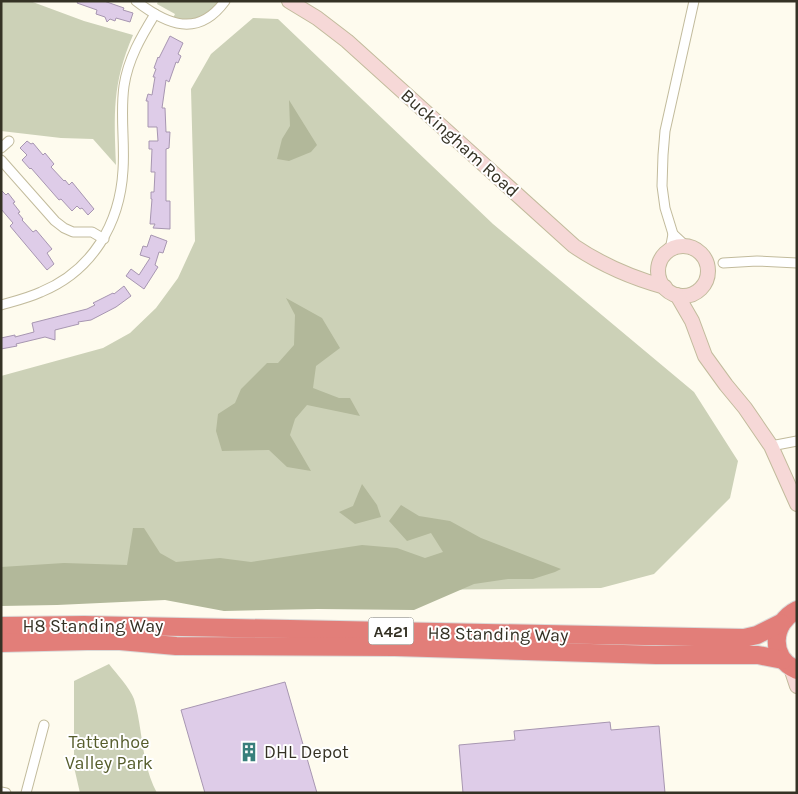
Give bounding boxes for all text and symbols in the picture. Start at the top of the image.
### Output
street label: Buckingham Road [396,84,524,202]
street label: H8 Standing Way [23,615,164,637]
road number: A421 [368,618,414,644]
street label: H8 Standing Way [427,622,569,646]
park label: Tattenhoe Valley Park [65,731,153,774]
building icon: DHL Depot [238,741,260,763]
place label: DHL Depot [264,741,349,763]

